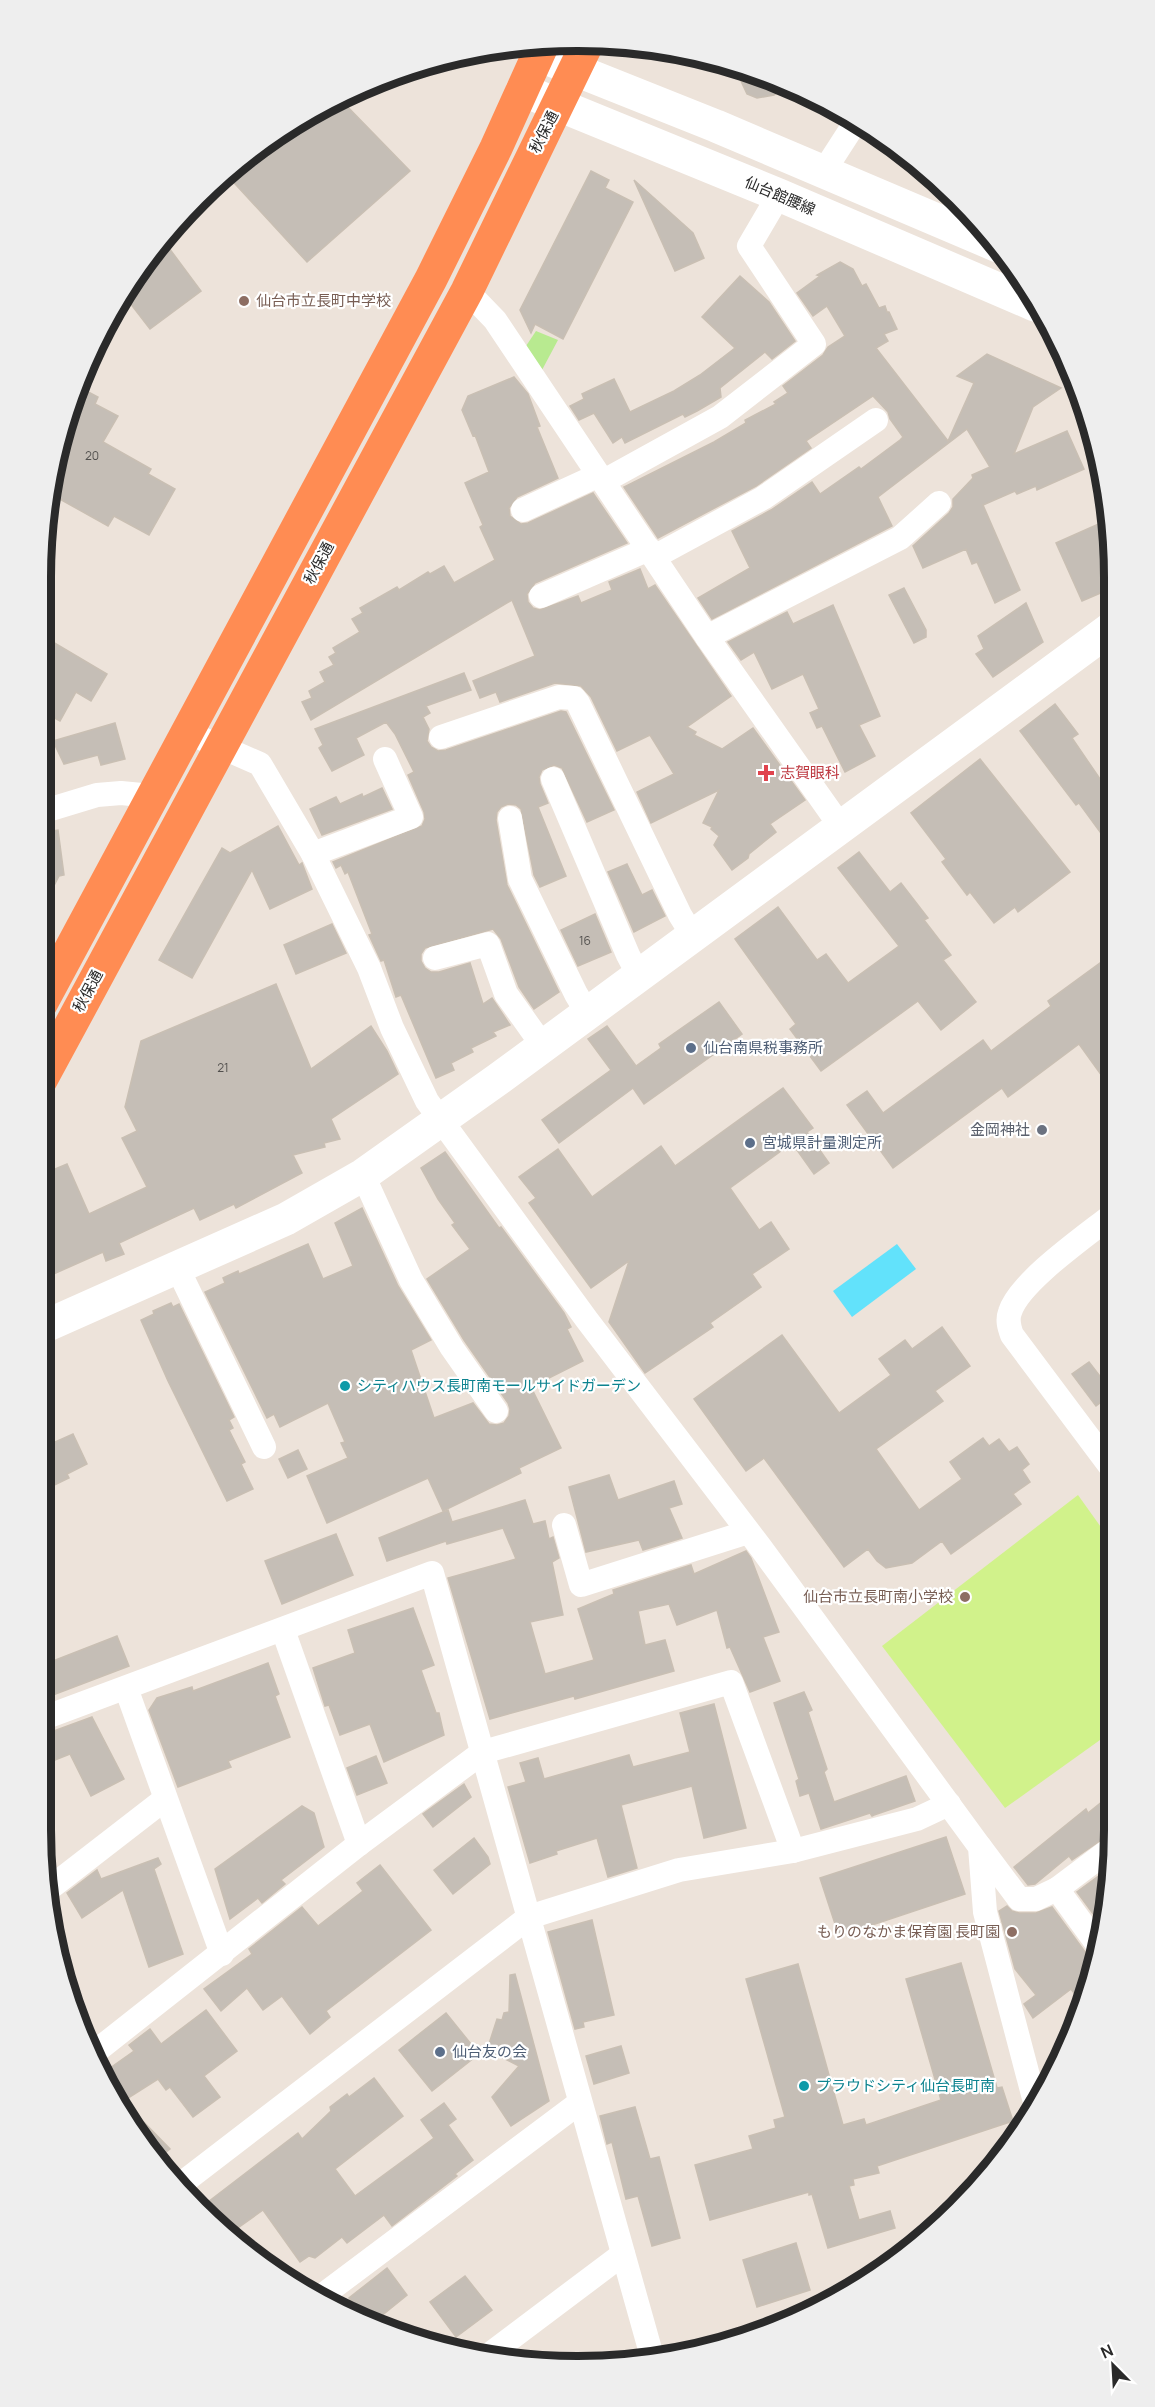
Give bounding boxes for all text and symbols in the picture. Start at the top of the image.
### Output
street label: 秋保通 [524,107,563,157]
street label: 仙台館腰線 [742,171,819,220]
place label: 仙台市立長町中学校 [256,290,391,311]
marker: 仙台市立長町中学校 [237,294,251,308]
house number: 20 [85,447,99,464]
street label: 秋保通 [299,538,338,588]
place label: 志賀眼科 [780,762,840,783]
marker: 志賀眼科 [757,764,775,782]
house number: 16 [579,932,591,949]
street label: 秋保通 [68,966,107,1016]
place label: 仙台南県税事務所 [703,1037,823,1058]
marker: 仙台南県税事務所 [684,1041,698,1055]
house number: 21 [217,1059,229,1076]
place label: 金岡神社 [970,1119,1030,1140]
marker: 金岡神社 [1035,1123,1049,1137]
place label: 宮城県計量測定所 [762,1132,882,1153]
marker: 宮城県計量測定所 [743,1136,757,1150]
place label: シティハウス長町南モールサイドガーデン [357,1375,641,1396]
marker: シティハウス長町南モールサイドガーデン [338,1379,352,1393]
place label: 仙台市立長町南小学校 [803,1586,953,1607]
marker: 仙台市立長町南小学校 [958,1590,972,1604]
place label: もりのなかま保育園 長町園 [817,1921,1000,1942]
marker: もりのなかま保育園 長町園 [1005,1925,1019,1939]
place label: 仙台友の会 [452,2041,527,2062]
marker: 仙台友の会 [433,2045,447,2059]
place label: プラウドシティ仙台長町南 [816,2075,995,2096]
marker: プラウドシティ仙台長町南 [797,2079,811,2093]
north arrow [1083,2335,1143,2395]
text: N [1097,2339,1117,2364]

